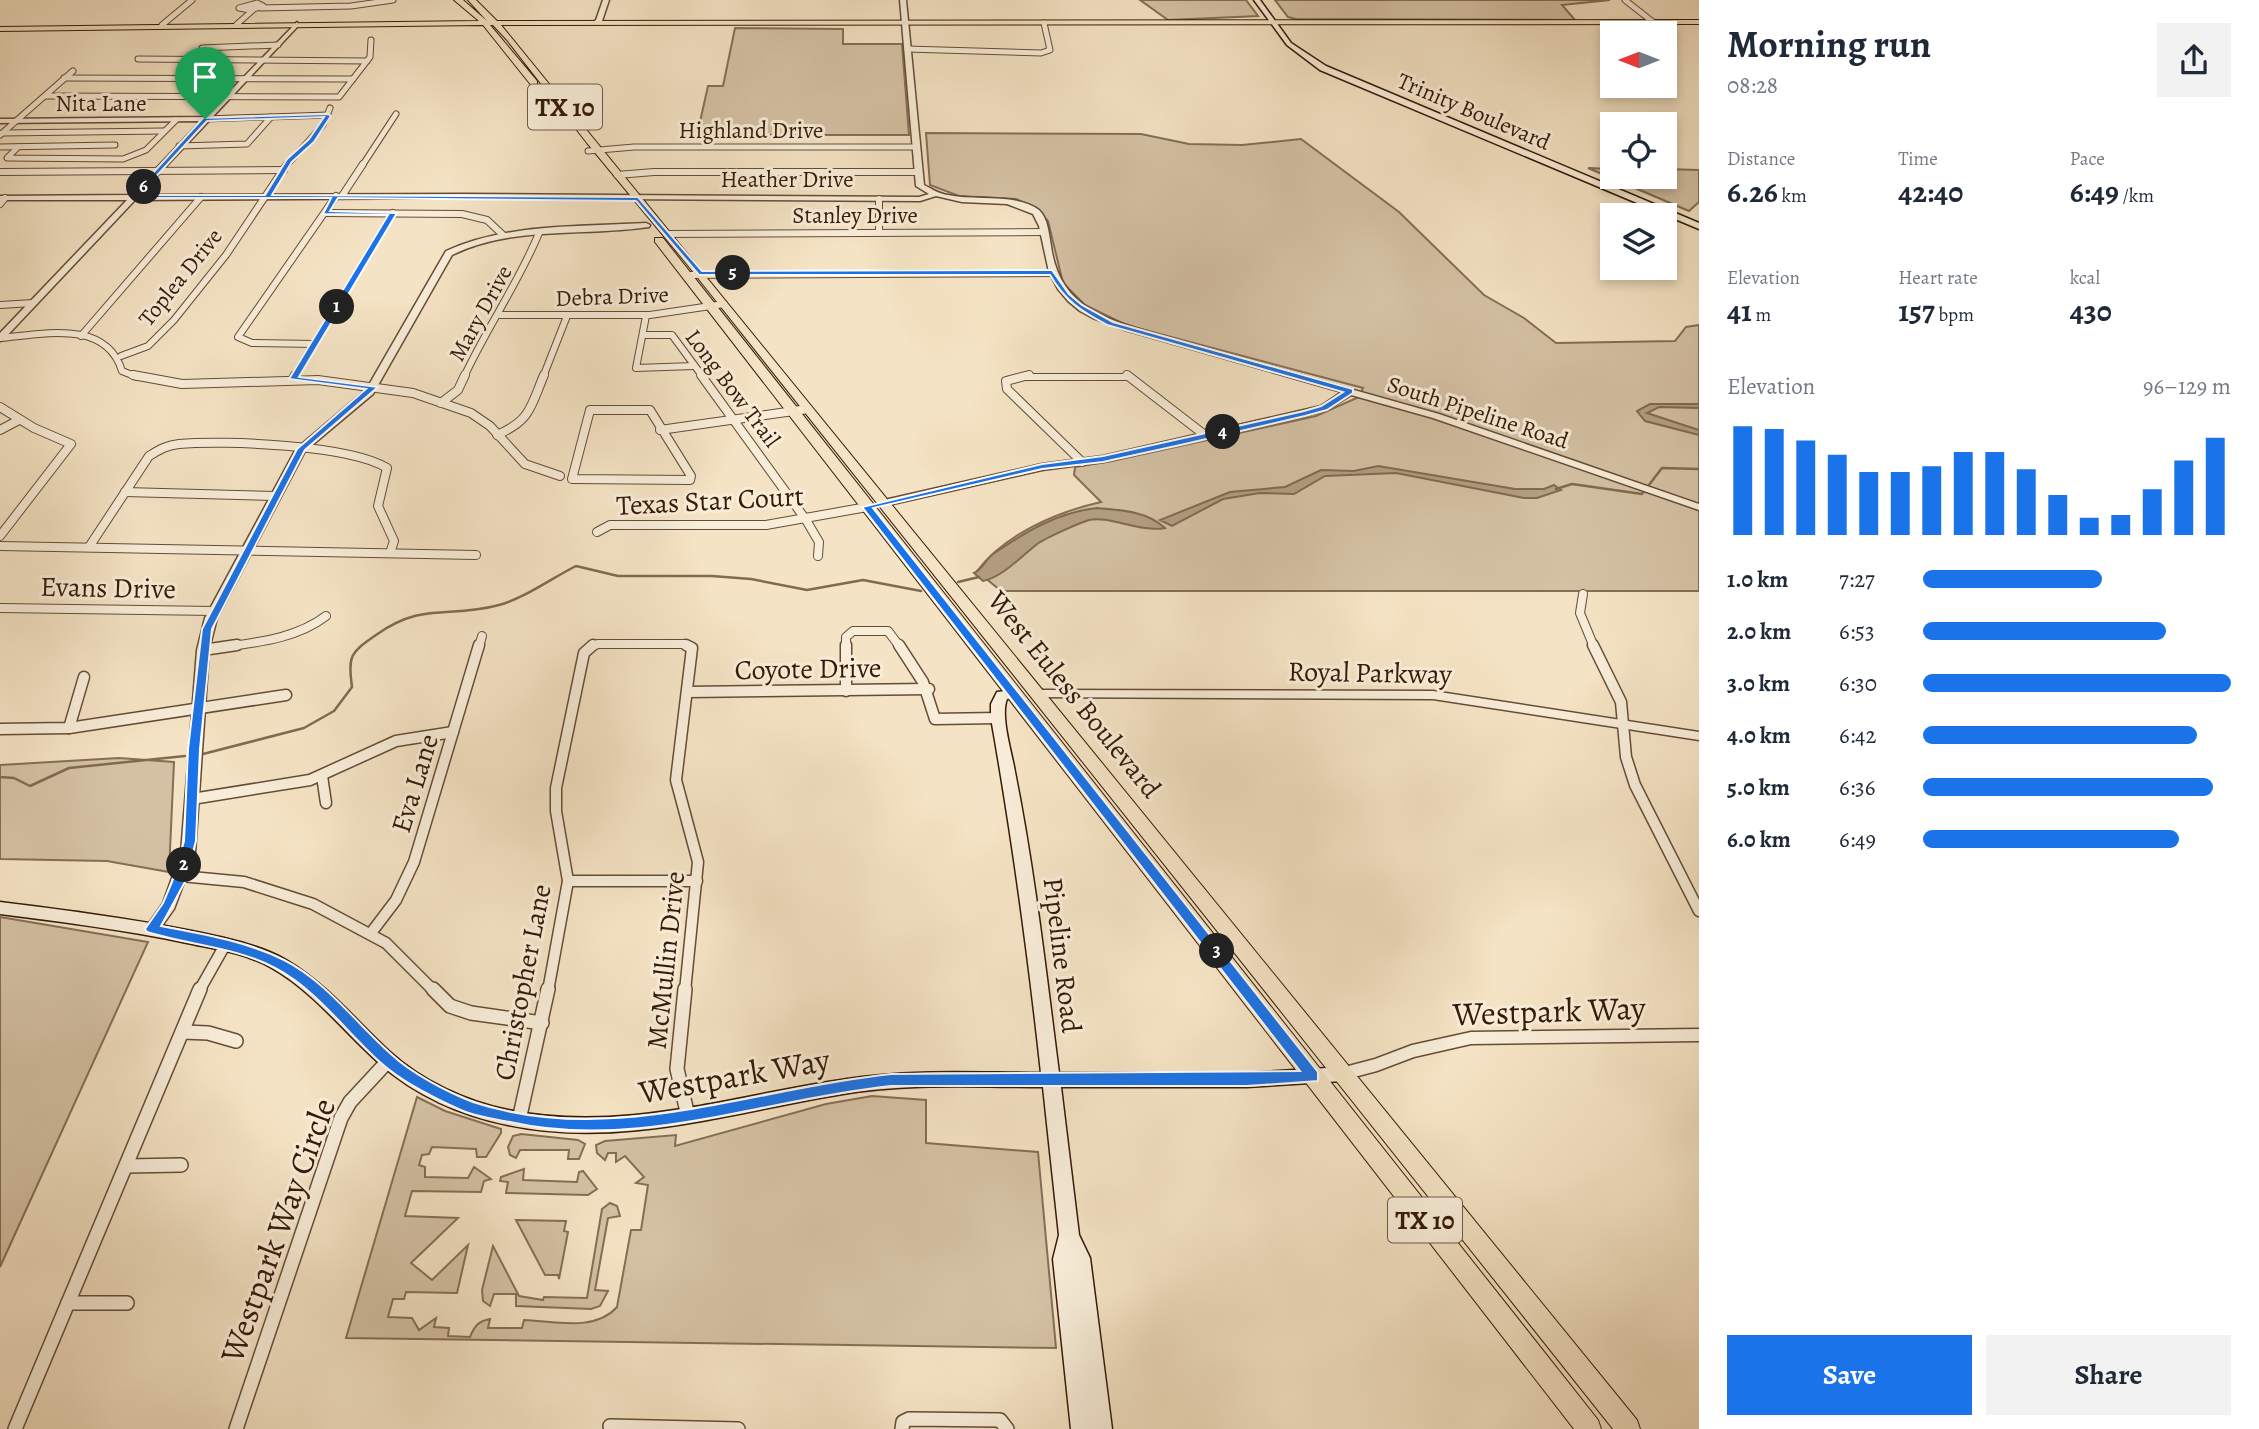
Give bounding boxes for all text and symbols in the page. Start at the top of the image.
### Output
text: Morning run [1727,18,1931,70]
north arrow [1600,21,1676,98]
map controls [1600,21,1677,280]
button: share [2157,23,2231,97]
pin [175,47,235,119]
icon: arrive [186,58,224,96]
street label: Trinity Boulevard [1393,65,1556,158]
text: 08:28 [1727,70,1778,101]
road number: TX 10 [528,85,602,130]
street label: Nita Lane [56,88,146,119]
button: locate [1600,112,1677,189]
street label: Highland Drive [679,115,823,146]
text: Distance [1727,146,1795,172]
text: Time [1898,146,1938,172]
text: Pace [2070,146,2105,172]
street label: Heather Drive [720,164,854,195]
pin: 6 [127,170,162,204]
text: 6.26 [1727,172,1778,212]
text: 42:40 [1898,172,1963,212]
text: 6:49 [2070,172,2119,212]
text: 6 [139,173,148,199]
text: km [1778,183,1807,209]
text: /km [2119,183,2154,209]
street label: Stanley Drive [792,200,918,231]
button: layers [1600,203,1677,280]
street label: Toplea Drive [131,222,229,333]
pin: 5 [716,256,750,290]
text: 5 [728,259,737,285]
street label: Mary Drive [441,260,520,367]
text: Elevation [1727,265,1800,291]
text: Heart rate [1898,265,1978,291]
text: kcal [2070,265,2100,291]
street label: Debra Drive [555,279,669,314]
pin: 1 [320,290,354,324]
text: 41 [1727,291,1752,331]
text: 157 [1898,291,1935,331]
text: 430 [2070,291,2112,331]
text: 1 [333,293,340,319]
text: m [1752,302,1771,328]
text: bpm [1935,302,1974,328]
street label: Long Bow Trail [678,323,787,454]
street label: South Pipeline Road [1383,369,1573,457]
text: Elevation [1727,371,1815,402]
text: 96–129 m [2143,371,2231,402]
pin: 4 [1206,414,1240,450]
text: 4 [1218,418,1227,444]
street label: Texas Star Court [615,477,805,525]
text: 1.0 km [1727,564,1788,595]
text: 7:27 [1839,564,1875,595]
street label: Evans Drive [40,568,176,608]
street label: West Euless Boulevard [978,582,1170,807]
text: 2.0 km [1727,616,1791,647]
text: 6:53 [1839,616,1875,647]
street label: Coyote Drive [734,649,882,689]
street label: Royal Parkway [1288,653,1453,693]
text: 3.0 km [1727,668,1790,699]
text: 6:30 [1839,668,1877,699]
text: 4.0 km [1727,720,1791,751]
text: 6:42 [1839,720,1876,751]
street label: Eva Lane [382,729,448,837]
text: 5.0 km [1727,772,1790,803]
text: 6:36 [1839,772,1875,803]
text: 6.0 km [1727,824,1791,855]
text: 6:49 [1839,824,1876,855]
pin: 2 [166,848,202,882]
text: 2 [179,851,188,877]
street label: McMullin Drive [638,869,694,1051]
street label: Pipeline Road [1034,875,1091,1036]
street label: Christopher Lane [485,881,561,1084]
pin: 3 [1200,934,1234,968]
text: 3 [1212,937,1221,963]
street label: Westpark Way [1451,985,1647,1036]
street label: Westpark Way [634,1037,833,1115]
street label: Westpark Way Circle [208,1092,346,1370]
road number: TX 10 [1388,1198,1462,1242]
button: Save [1727,1335,1972,1415]
button: Share [1986,1335,2231,1415]

